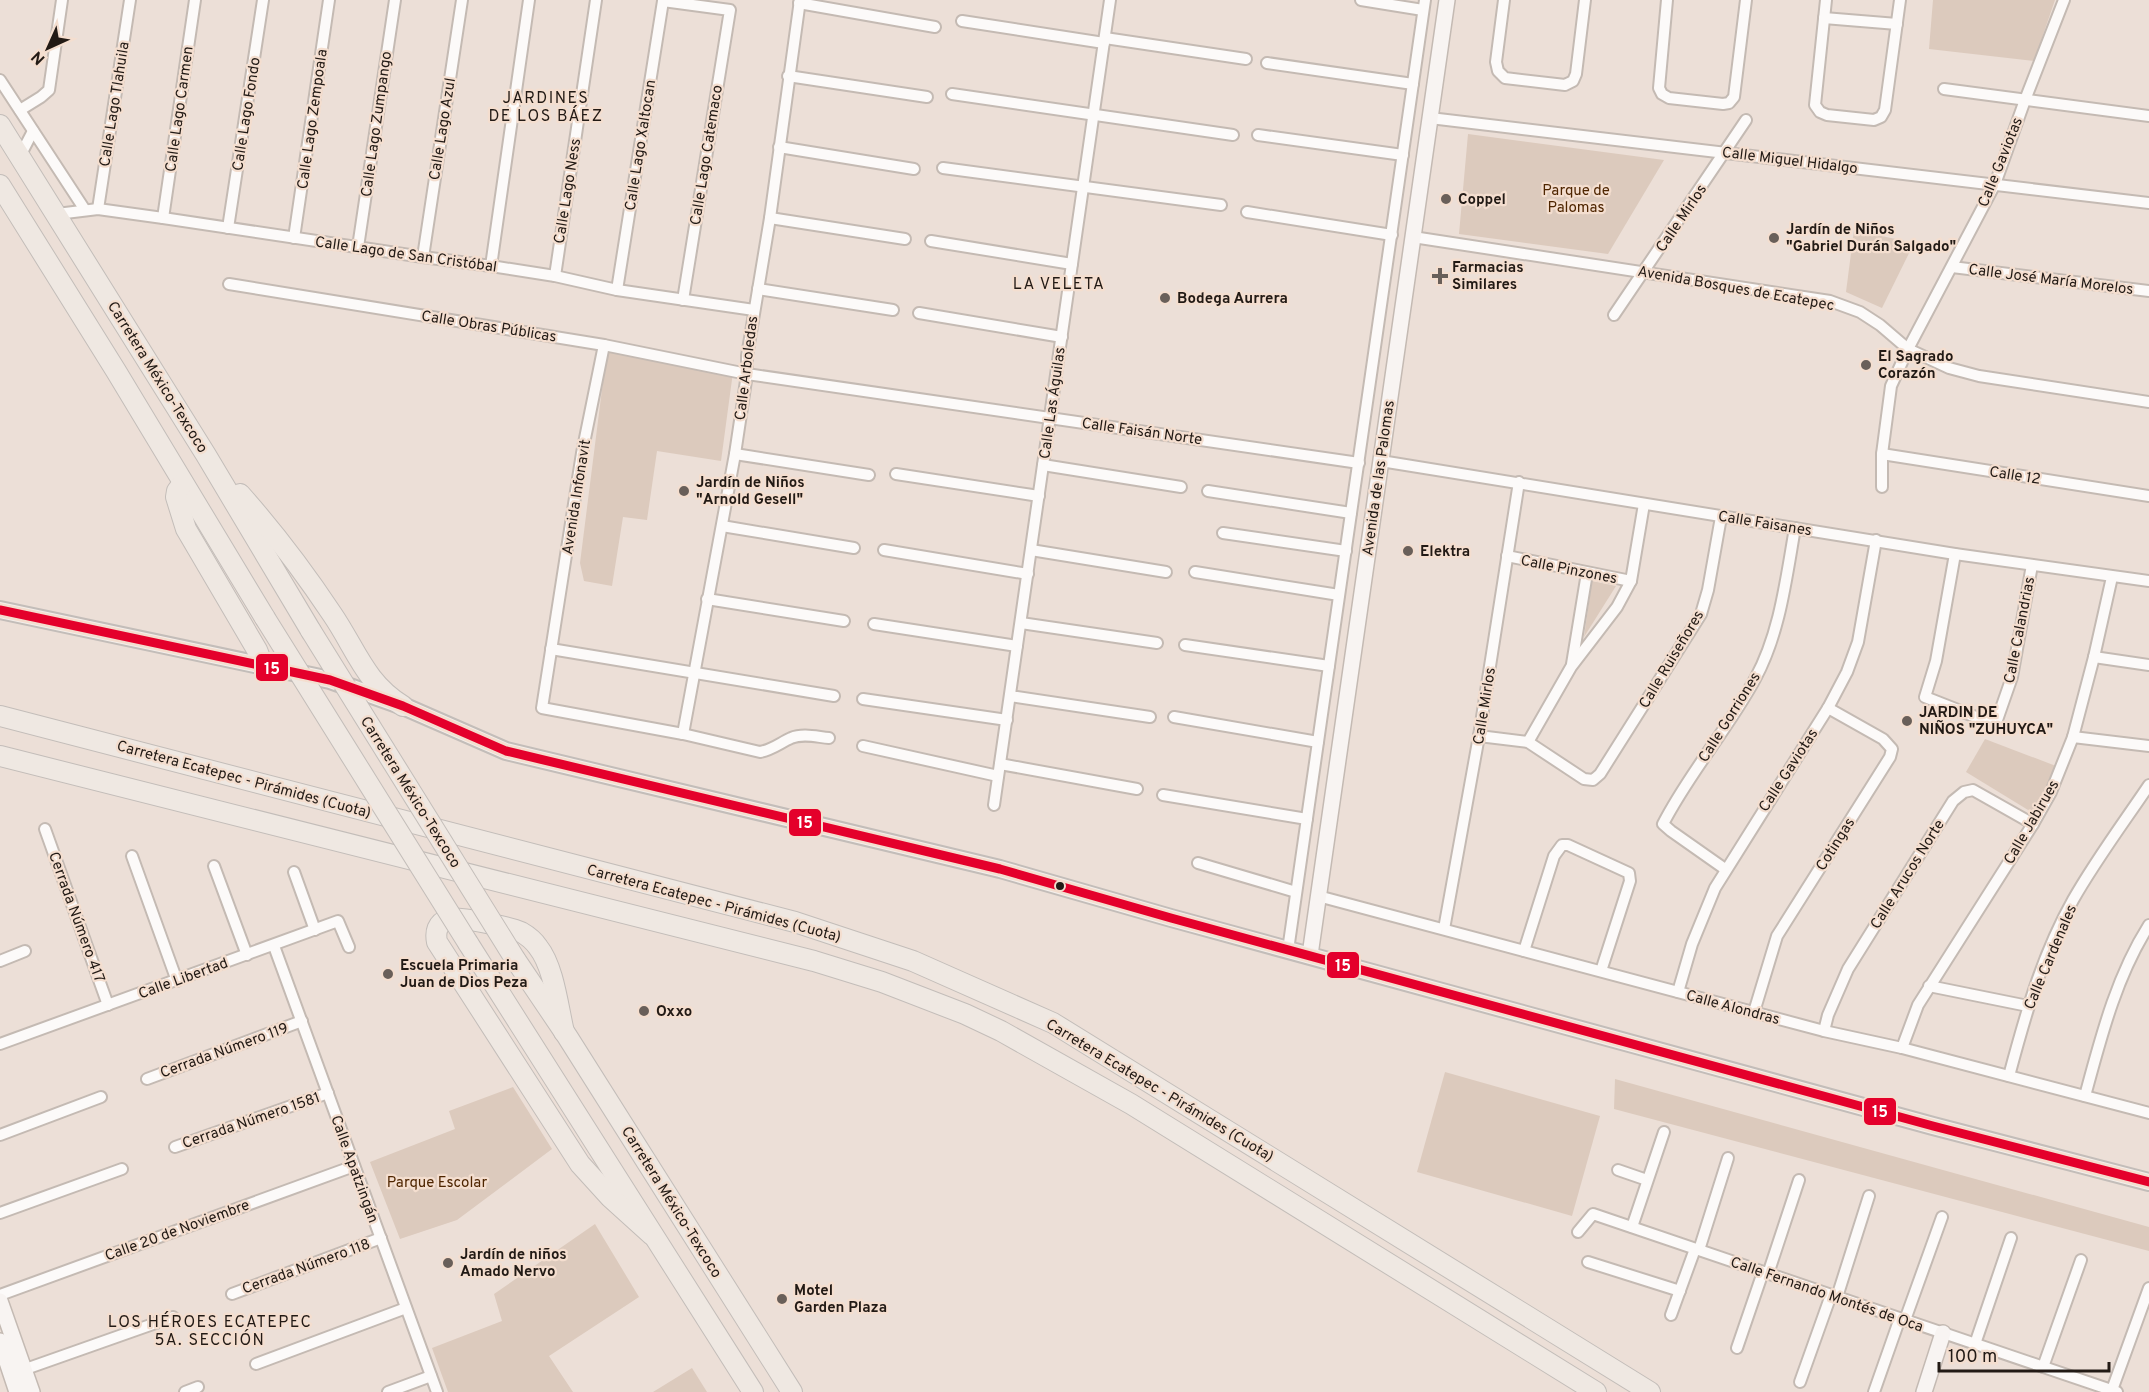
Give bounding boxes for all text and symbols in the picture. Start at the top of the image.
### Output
north arrow [18,18,78,78]
street label: Calle Lago Tlahuila [96,40,135,168]
street label: Calle Lago Carmen [162,45,199,173]
text: N [28,46,50,68]
street label: Calle Lago Zempoala [294,48,333,191]
street label: Calle Lago Zumpango [358,50,397,198]
street label: Calle Lago Fondo [229,56,266,172]
street label: Calle Lago Azul [426,77,461,182]
street label: Calle Lago Xaltocan [622,78,661,212]
street label: Calle Lago Catemaco [687,84,728,227]
district label: JARDINES DE LOS BÁEZ [488,89,604,127]
street label: Calle Gaviotas [1975,115,2028,210]
street label: Calle Lago Ness [551,137,586,245]
street label: Calle Miguel Hidalgo [1721,144,1859,179]
street label: Calle Mirlos [1653,181,1712,256]
park label: Parque de Palomas [1542,182,1610,218]
place label: Coppel [1458,191,1506,210]
marker: Coppel [1439,192,1453,206]
place label: Jardín de Niños "Gabriel Durán Salgado" [1786,221,1956,257]
marker: Jardín de Niños "Gabriel Durán Salgado" [1767,231,1781,245]
street label: Calle Lago de San Cristóbal [314,233,498,278]
place label: Farmacias Similares [1452,259,1524,295]
street label: Calle José María Morelos [1967,261,2134,300]
street label: Avenida Bosques de Ecatepec [1636,263,1836,316]
marker: Farmacias Similares [1433,269,1447,283]
district label: LA VELETA [1013,275,1105,295]
place label: Bodega Aurrera [1177,290,1288,309]
marker: Bodega Aurrera [1158,291,1172,305]
street label: Carretera México-Texcoco [102,298,211,457]
street label: Calle Obras Públicas [420,307,558,348]
street label: Calle Arboledas [732,315,763,421]
street label: Calle Las Águilas [1035,346,1071,460]
place label: El Sagrado Corazón [1878,348,1953,384]
marker: El Sagrado Corazón [1859,358,1873,372]
street label: Avenida de las Palomas [1359,399,1400,557]
street label: Calle Faisán Norte [1080,415,1203,450]
street label: Avenida Infonavit [559,438,596,556]
street label: Calle 12 [1988,463,2042,490]
place label: Jardín de Niños "Arnold Gesell" [696,474,805,510]
marker: Jardín de Niños "Arnold Gesell" [677,484,691,498]
street label: Calle Faisanes [1717,508,1813,541]
place label: Elektra [1420,543,1470,562]
marker: Elektra [1401,544,1415,558]
street label: Calle Pinzones [1519,552,1619,589]
street label: Calle Calandrias [2001,575,2040,685]
street label: Calle Ruiseñores [1635,607,1709,712]
line badge: 15 [255,653,289,682]
text: 15 [264,660,280,680]
street label: Calle Mirlos [1470,666,1501,746]
street label: Calle Gorriones [1695,669,1766,766]
place label: JARDIN DE NIÑOS "ZUHUYCA" [1919,704,2053,740]
street label: Carretera México-Texcoco [355,713,464,872]
marker: JARDIN DE NIÑOS "ZUHUYCA" [1900,714,1914,728]
street label: Calle Gaviotas [1755,726,1823,816]
street label: Carretera Ecatepec - Pirámides (Cuota) [114,737,373,824]
street label: Calle Jabirues [2000,777,2064,868]
line badge: 15 [788,808,822,837]
text: 15 [797,814,813,834]
street label: Cotingas [1812,815,1860,875]
street label: Calle Arucos Norte [1867,816,1950,933]
street label: Cerrada Número 417 [43,850,108,986]
street label: Carretera Ecatepec - Pirámides (Cuota) [584,861,843,948]
unlabelled marker [1054,880,1066,892]
street label: Calle Cardenales [2021,902,2082,1013]
line badge: 15 [1326,951,1360,979]
street label: Calle Libertad [136,954,231,1004]
place label: Escuela Primaria Juan de Dios Peza [400,957,528,993]
text: 15 [1335,957,1351,977]
marker: Escuela Primaria Juan de Dios Peza [381,967,395,981]
street label: Calle Alondras [1684,987,1782,1030]
place label: Oxxo [656,1003,692,1022]
marker: Oxxo [637,1004,651,1018]
street label: Carretera Ecatepec - Pirámides (Cuota) [1042,1016,1277,1167]
street label: Cerrada Número 119 [158,1019,291,1083]
street label: Cerrada Número 1581 [180,1089,323,1154]
line badge: 15 [1863,1097,1897,1126]
text: 15 [1872,1103,1888,1123]
street label: Calle Apatzingán [325,1113,382,1226]
street label: Carretera México-Texcoco [616,1123,725,1282]
park label: Parque Escolar [387,1174,487,1193]
street label: Calle 20 de Noviembre [103,1196,252,1266]
street label: Cerrada Número 118 [240,1235,373,1299]
place label: Jardín de niños Amado Nervo [460,1246,567,1282]
street label: Calle Fernando Montés de Oca [1728,1253,1925,1337]
marker: Jardín de niños Amado Nervo [441,1256,455,1270]
place label: Motel Garden Plaza [794,1282,887,1318]
marker: Motel Garden Plaza [775,1292,789,1306]
district label: LOS HÉROES ECATEPEC 5A. SECCIÓN [108,1311,312,1351]
scale bar [1939,1335,2108,1373]
text: 100 m [1948,1346,1997,1369]

